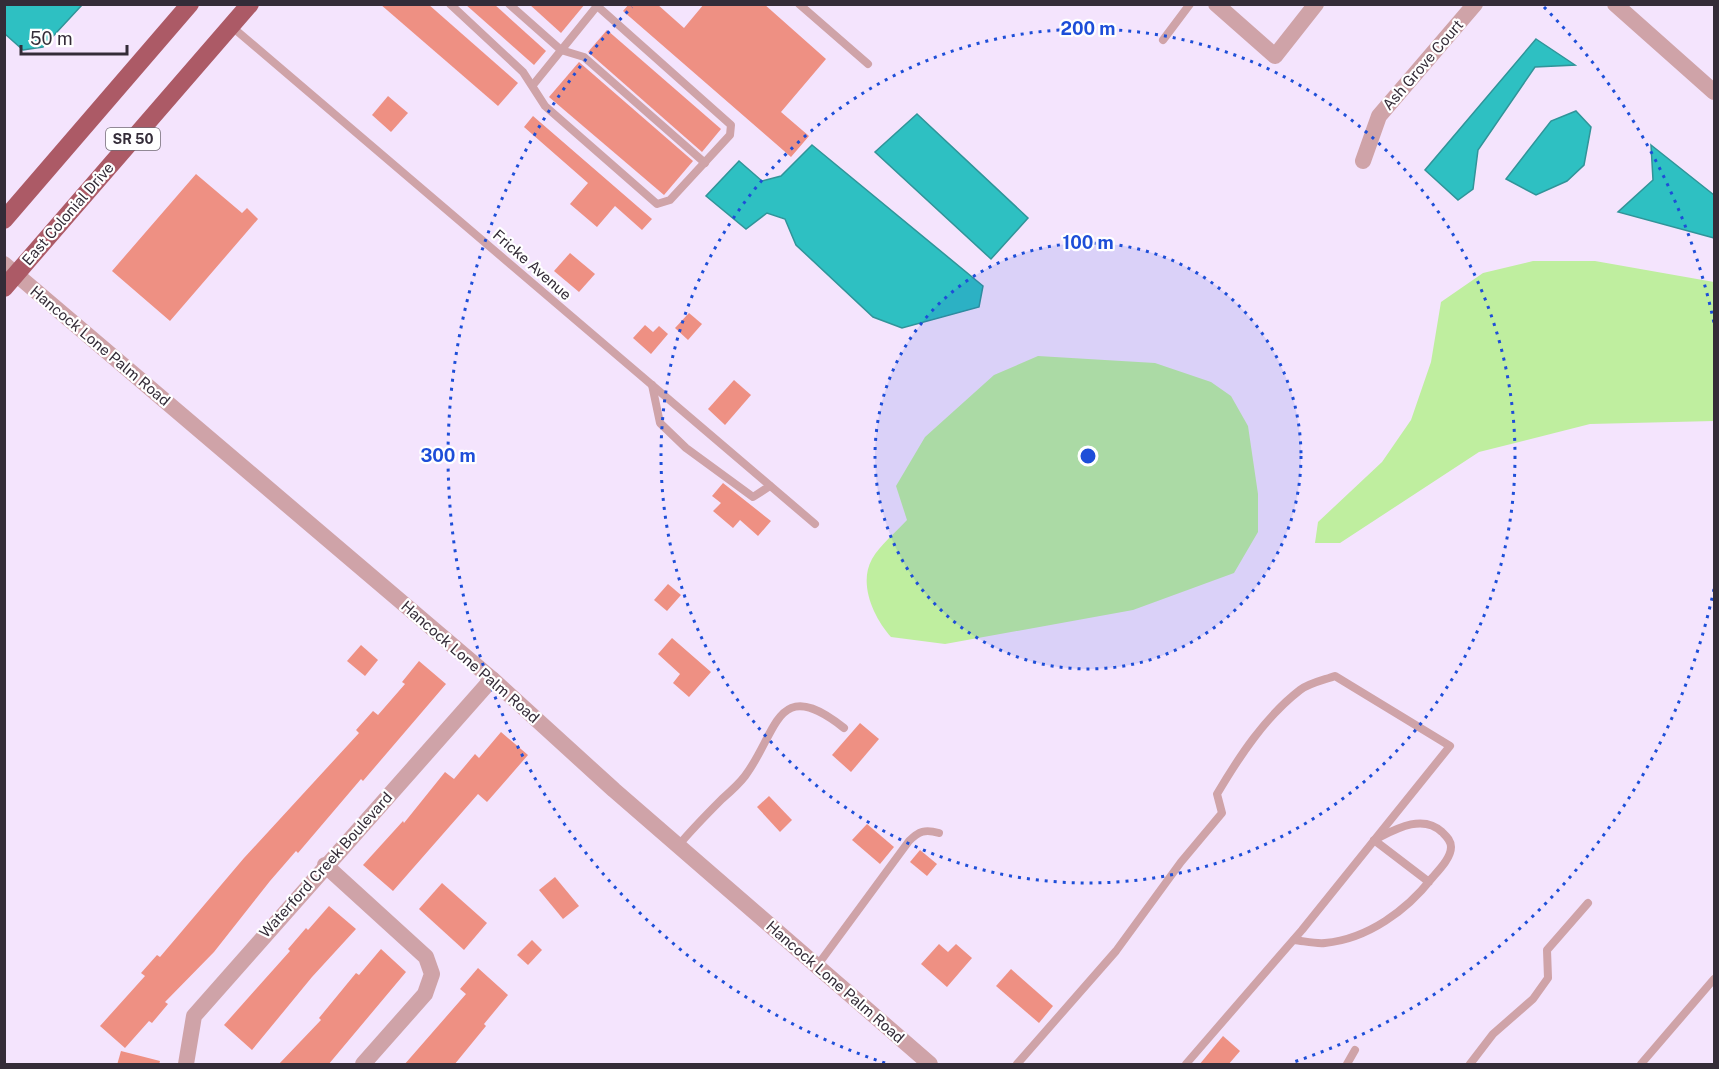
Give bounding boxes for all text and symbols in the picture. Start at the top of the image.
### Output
street label: Ash Grove Court [1379,16,1466,113]
scale bar [21,18,128,56]
text: 200 m [1061,18,1115,39]
text: 50 m [30,28,73,49]
road number: SR 50 [106,128,160,150]
street label: East Colonial Drive [18,159,117,268]
street label: Fricke Avenue [490,226,575,303]
text: 100 m [1062,232,1114,253]
street label: Hancock Lone Palm Road [27,282,174,409]
text: 300 m [420,445,476,466]
centre of rings [1078,446,1098,466]
street label: Hancock Lone Palm Road [398,597,543,726]
street label: Waterford Creek Boulevard [256,788,395,941]
street label: Hancock Lone Palm Road [763,917,908,1046]

